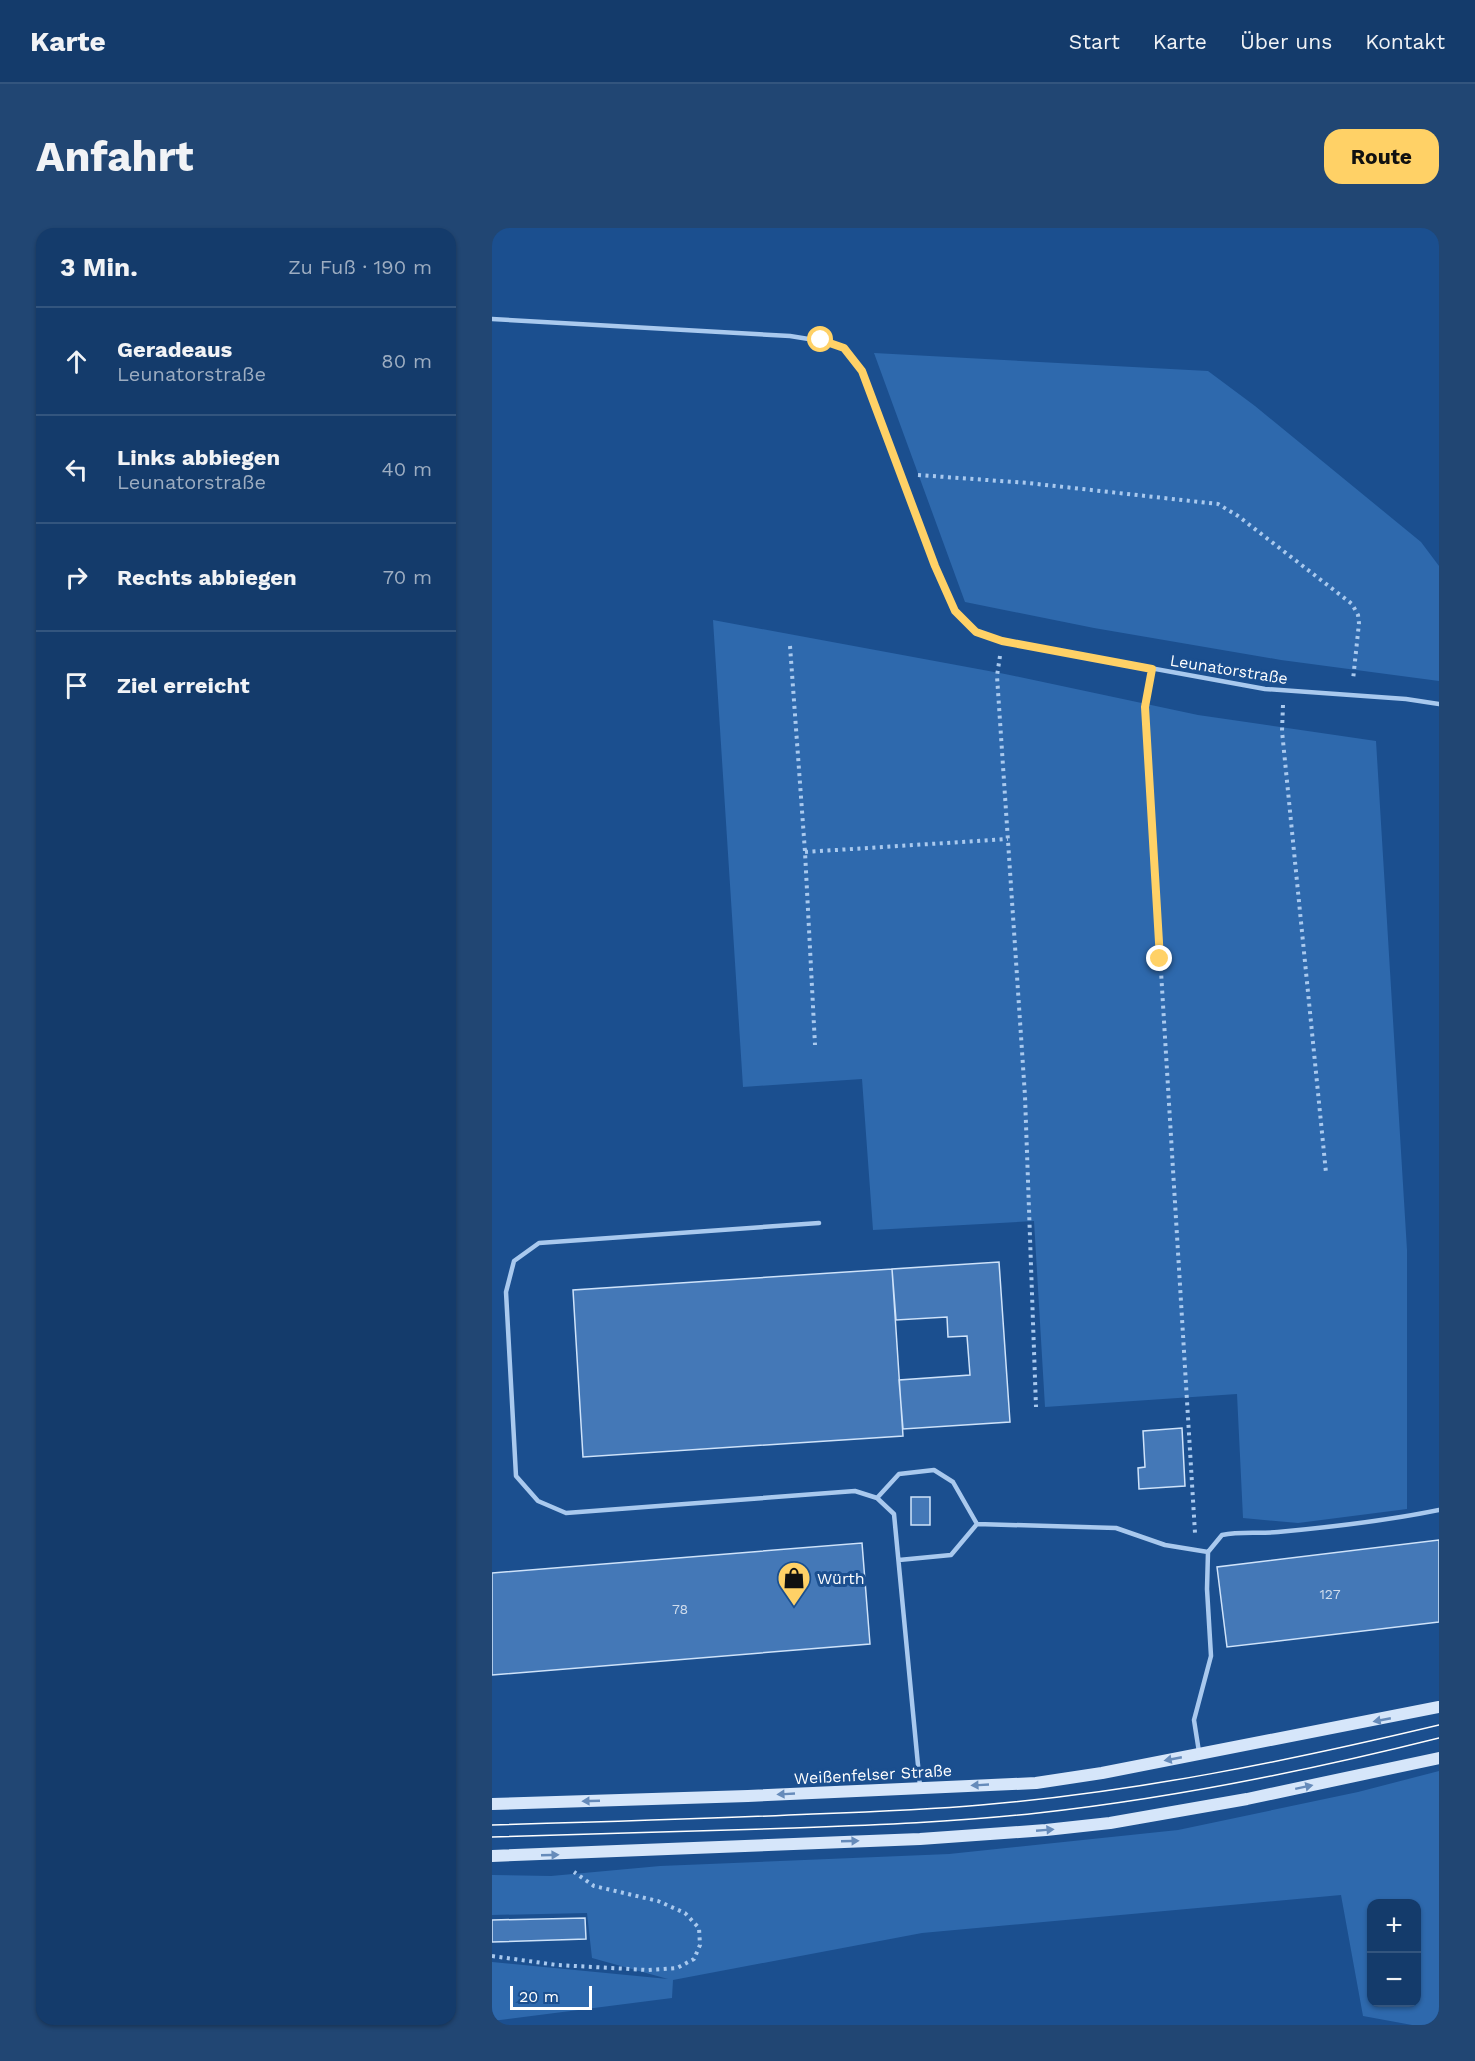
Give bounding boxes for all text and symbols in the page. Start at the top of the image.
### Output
text: Karte [30,25,106,58]
text: Start [1069,29,1120,54]
text: Karte [1153,29,1207,54]
text: Über uns [1240,29,1332,54]
text: Kontakt [1365,29,1445,54]
button: Route [1324,129,1439,184]
text: Anfahrt [36,132,194,181]
text: 3 Min. [60,252,138,282]
text: Zu Fuß · 190 m [288,255,432,279]
route start [807,326,833,352]
text: Geradeaus [117,337,232,362]
icon: ahead [60,345,93,378]
text: 80 m [381,349,432,373]
text: Leunatorstraße [117,362,266,386]
text: Links abbiegen [117,445,280,470]
icon: left [60,453,93,486]
text: 40 m [381,457,432,481]
text: Leunatorstraße [117,470,266,494]
icon: right [60,561,93,594]
text: Rechts abbiegen [117,565,297,590]
text: 70 m [383,565,432,589]
street label: Leunatorstraße [1169,651,1289,688]
icon: arrive [60,669,93,702]
text: Ziel erreicht [117,673,250,698]
route end [1146,945,1172,971]
shop icon: Würth [776,1560,812,1607]
place label: Würth [817,1569,865,1588]
house number: 127 [1319,1586,1341,1602]
house number: 78 [672,1601,688,1617]
one-way arrow [1372,1716,1391,1725]
one-way arrow [1164,1755,1183,1764]
street label: Weißenfelser Straße [794,1761,952,1788]
one-way arrow [971,1781,990,1790]
one-way arrow [1295,1782,1314,1791]
one-way arrow [776,1790,795,1799]
one-way arrow [581,1796,600,1806]
one-way arrow [1035,1825,1054,1835]
one-way arrow [841,1837,860,1846]
one-way arrow [541,1850,560,1860]
map controls [1367,1899,1421,2007]
button: + [1367,1899,1421,1953]
button: − [1367,1953,1421,2007]
scale bar [510,1983,592,2010]
text: 20 m [519,1987,559,2006]

